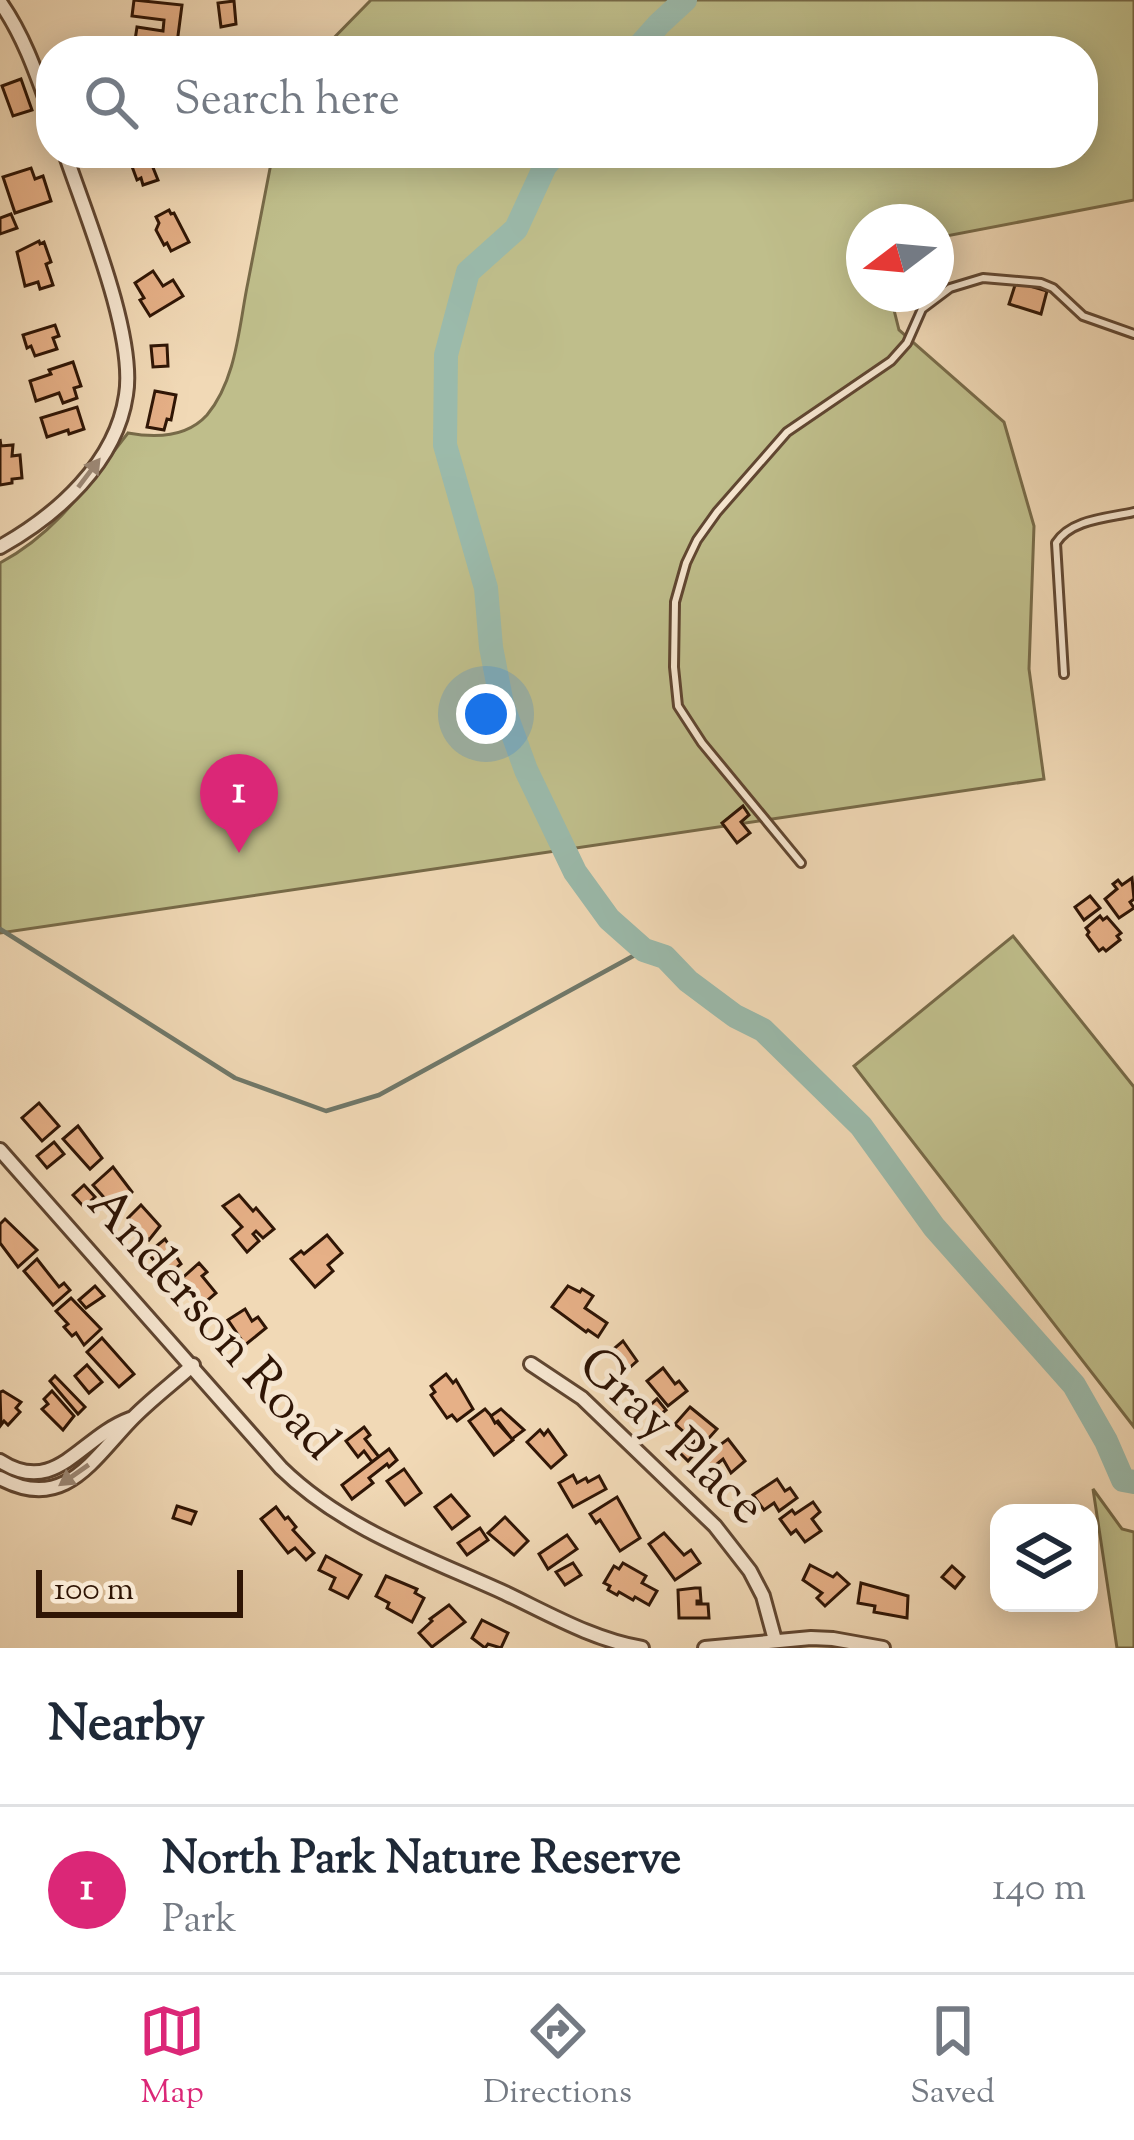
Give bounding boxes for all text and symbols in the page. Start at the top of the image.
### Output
search box [36,36,1098,168]
icon: search [78,69,144,135]
text: Search here [174,70,400,135]
north arrow [846,204,954,312]
one-way arrow [76,458,101,489]
your location [456,684,516,744]
pin: 1 [200,754,278,853]
street label: Anderson Road [68,1172,354,1478]
street label: Gray Place [560,1332,780,1544]
one-way arrow [58,1463,90,1486]
map controls [990,1504,1098,1612]
button: layers [990,1504,1098,1612]
scale bar [36,1564,243,1617]
text: 100 m [54,1567,134,1615]
text: Nearby [48,1690,205,1763]
text: North Park Nature Reserve [162,1829,681,1894]
text: 1 [80,1862,94,1918]
text: 140 m [992,1862,1086,1918]
text: Park [162,1894,237,1950]
tab: Map [139,1998,205,2118]
tab: Directions [483,1998,632,2118]
tab: Saved [910,1998,995,2118]

